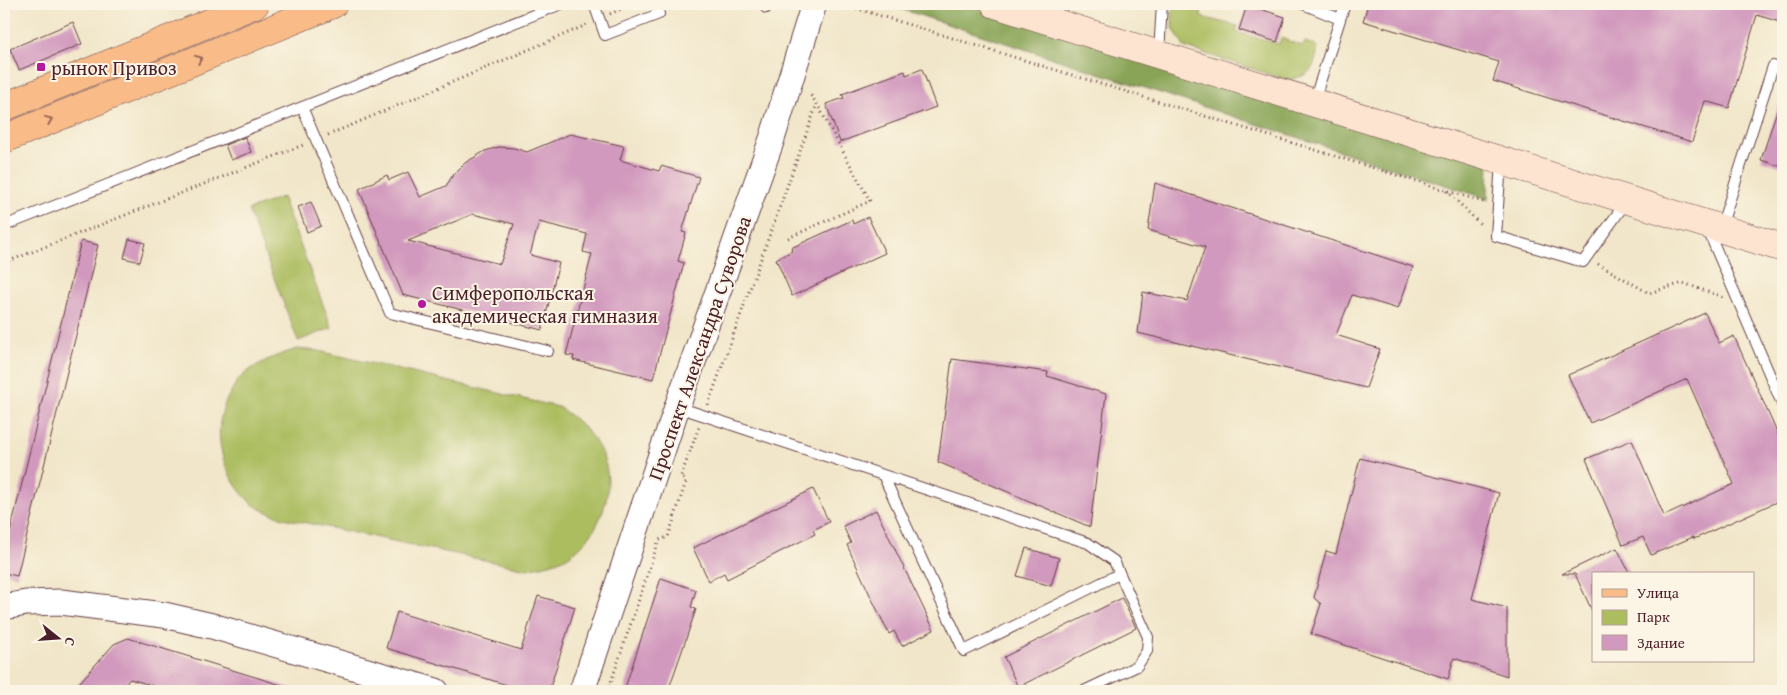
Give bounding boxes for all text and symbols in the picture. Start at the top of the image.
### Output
place label: рынок Привоз [51,53,177,82]
one-way arrow [194,54,203,65]
marker: рынок Привоз [35,61,47,73]
one-way arrow [44,116,53,127]
street label: Проспект Александра Суворова [640,211,758,484]
place label: Симферопольская академическая гимназия [432,278,658,330]
marker: Симферопольская академическая гимназия [416,298,428,310]
legend [1592,572,1754,662]
text: Улица [1637,582,1680,603]
text: Парк [1637,606,1670,627]
north arrow [32,612,82,662]
text: Здание [1637,632,1685,653]
text: С [60,635,81,649]

